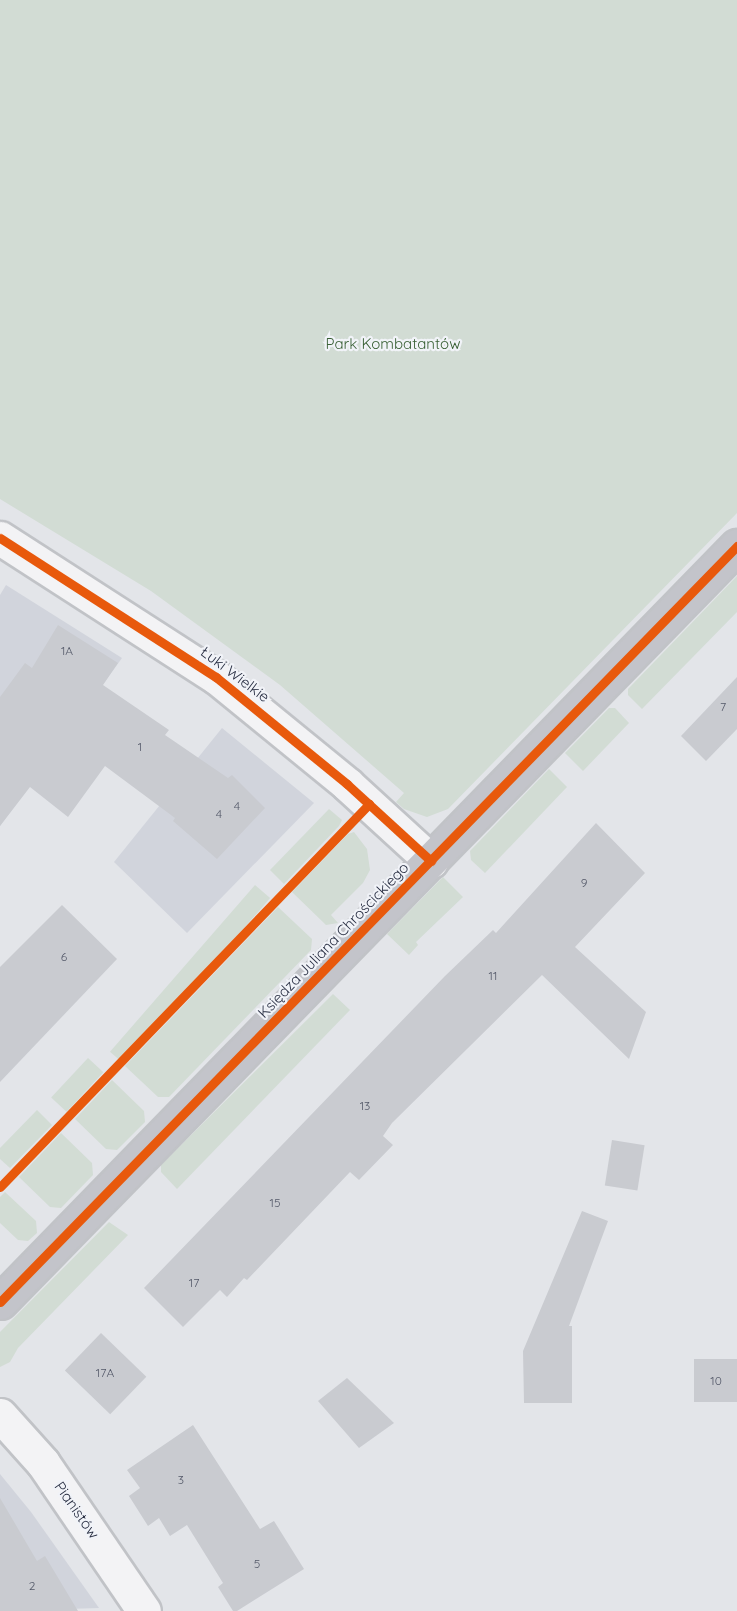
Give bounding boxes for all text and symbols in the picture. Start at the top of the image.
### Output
park label: Park Kombatantów [326,335,460,353]
street label: Łuki Wielkie [197,642,273,706]
house number: 1A [61,644,73,658]
house number: 7 [720,700,726,714]
house number: 1 [138,740,142,754]
house number: 4 [234,799,240,813]
house number: 4 [216,807,222,821]
street label: Księdza Juliana Chrościckiego [254,858,412,1022]
house number: 9 [581,876,587,890]
house number: 6 [61,950,67,964]
house number: 11 [489,969,497,983]
house number: 13 [360,1099,370,1113]
house number: 15 [270,1196,280,1210]
house number: 17 [189,1276,199,1290]
house number: 17A [96,1366,114,1380]
house number: 10 [710,1374,722,1388]
house number: 3 [178,1473,184,1487]
street label: Pianistów [51,1478,103,1542]
house number: 5 [254,1557,260,1571]
house number: 2 [29,1579,35,1593]

